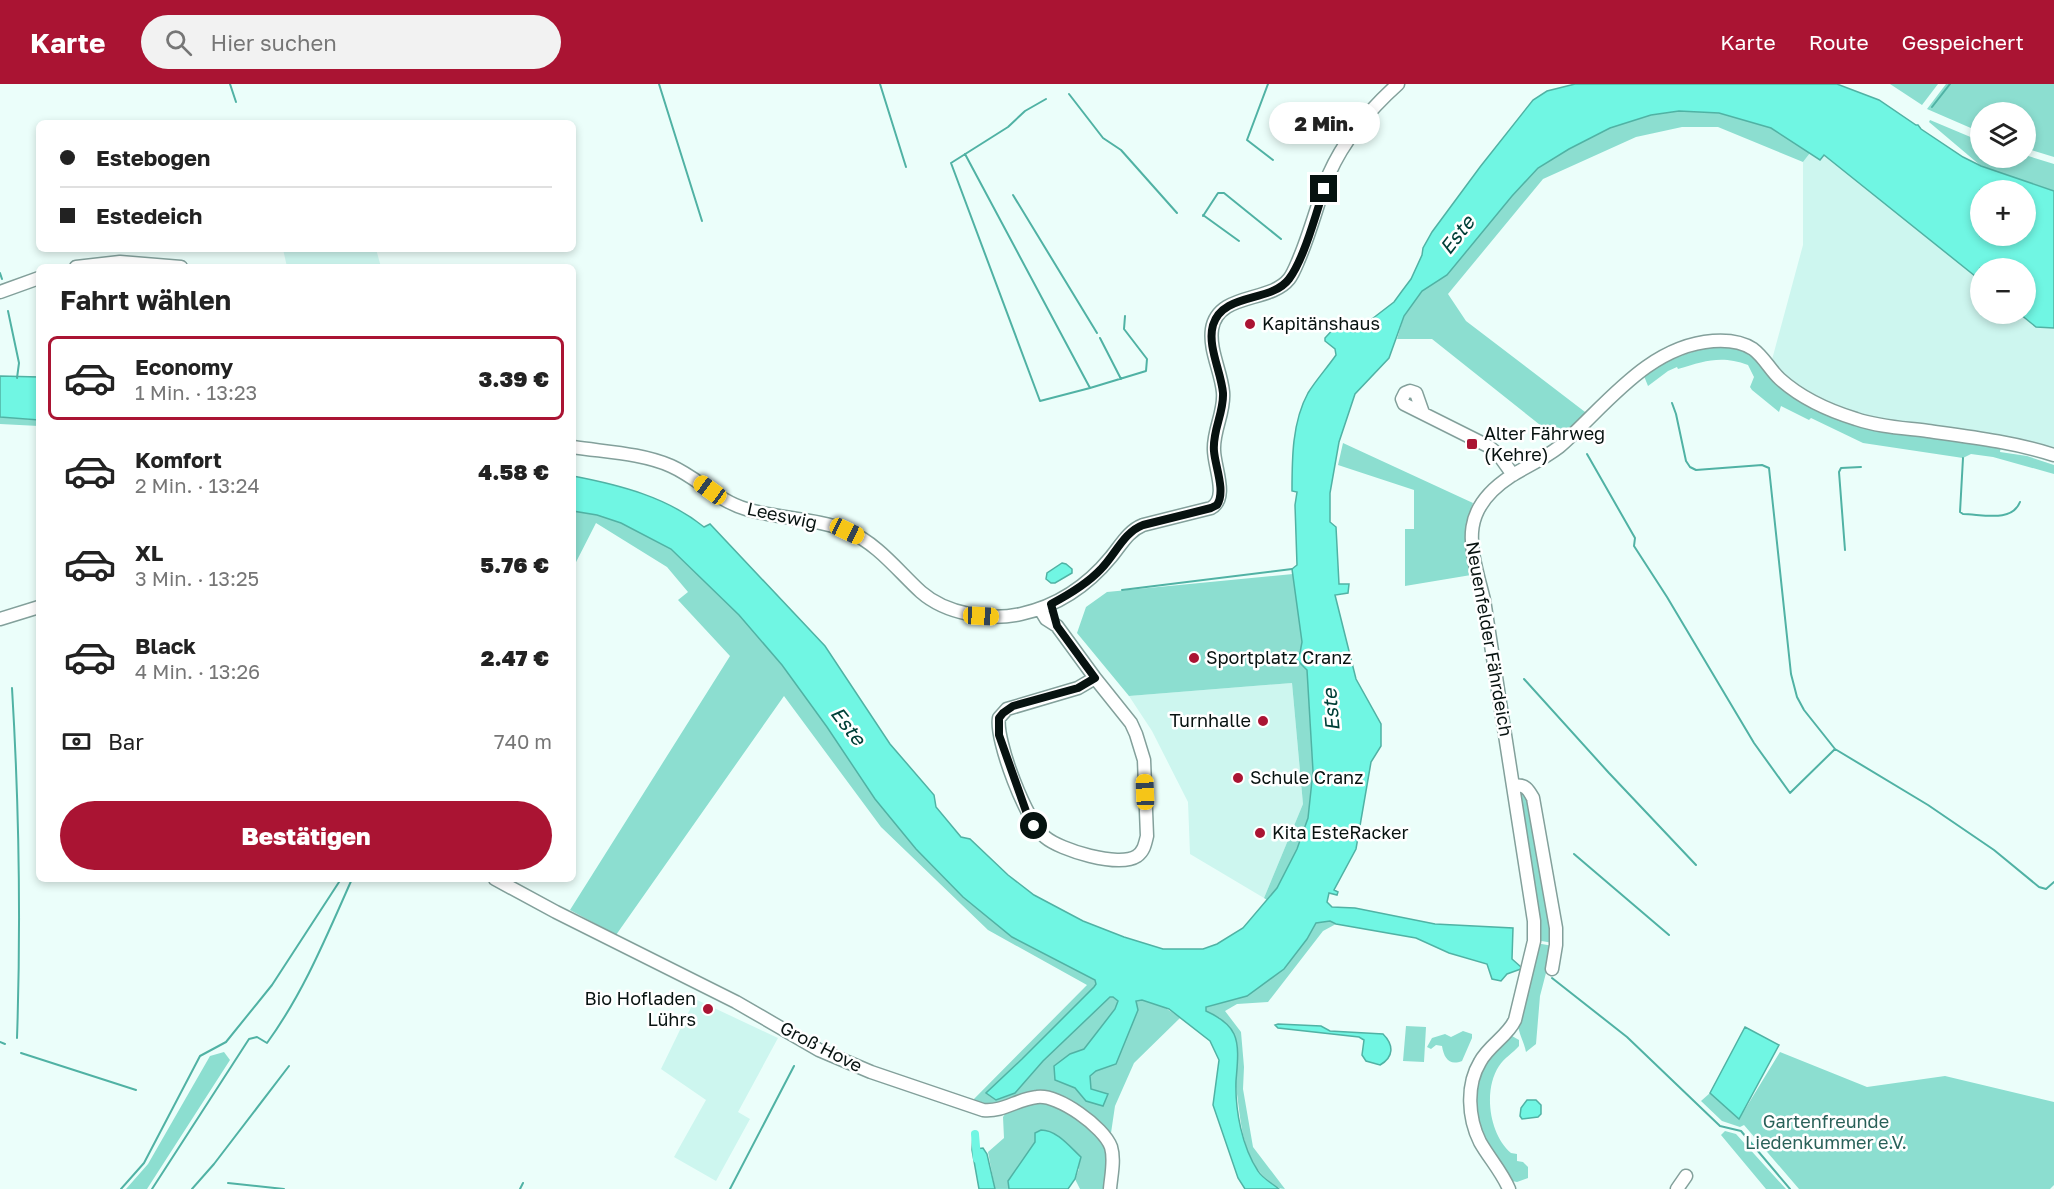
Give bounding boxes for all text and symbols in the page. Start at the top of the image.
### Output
search box [141,15,561,69]
text: Karte [30,26,105,59]
icon: search [162,26,195,59]
text: Hier suchen [210,29,337,56]
text: Karte [1720,29,1776,55]
text: Route [1809,29,1869,55]
text: Gespeichert [1902,29,2024,55]
callout: 2 Min. [1268,102,1380,144]
map controls [1970,102,2036,324]
button: layers [1970,102,2036,168]
text: 2 Min. [1295,111,1354,135]
text: Estebogen [96,144,210,171]
route end [1310,175,1337,202]
button: + [1970,180,2036,246]
text: Estedeich [96,202,202,229]
water label: Este [1434,209,1480,258]
button: − [1970,258,2036,324]
text: Fahrt wählen [60,284,231,316]
place label: Kapitänshaus [1262,312,1380,334]
marker: Kapitänshaus [1243,317,1257,331]
icon: car [63,351,117,405]
text: Economy [135,353,233,380]
text: 3.39 € [478,365,549,392]
text: 1 Min. · 13:23 [135,380,257,404]
place label: Alter Fährweg (Kehre) [1484,422,1605,465]
marker: Alter Fährweg (Kehre) [1465,437,1479,451]
icon: car [63,444,117,498]
text: Komfort [135,446,222,473]
text: 4.58 € [478,458,549,485]
car [690,472,730,508]
text: 2 Min. · 13:24 [135,473,260,497]
street label: Leeswig [745,497,819,533]
car [827,515,867,547]
icon: car [63,537,117,591]
text: XL [135,539,163,566]
street label: Neuenfelder Fährdeich [1462,540,1518,738]
text: 5.76 € [480,551,549,578]
text: 3 Min. · 13:25 [135,566,259,590]
car [963,606,999,626]
icon: car [63,630,117,684]
text: Black [135,632,196,659]
text: 2.47 € [481,644,549,671]
place label: Sportplatz Cranz [1206,646,1352,668]
marker: Sportplatz Cranz [1187,651,1201,665]
text: 4 Min. · 13:26 [135,659,260,683]
water label: Este [1316,687,1344,732]
water label: Este [826,701,872,751]
place label: Turnhalle [1169,709,1251,731]
marker: Turnhalle [1256,714,1270,728]
icon: cash [60,725,93,758]
text: Bar [108,728,144,755]
text: 740 m [494,729,552,753]
place label: Schule Cranz [1250,766,1363,788]
marker: Schule Cranz [1231,771,1245,785]
car [1135,774,1155,810]
button: Bestätigen [60,801,552,870]
route start [1020,812,1047,839]
place label: Kita EsteRacker [1272,821,1409,843]
marker: Kita EsteRacker [1253,826,1267,840]
place label: Bio Hofladen Lührs [584,987,696,1030]
marker: Bio Hofladen Lührs [701,1002,715,1016]
street label: Groß Hove [777,1016,866,1076]
park label: Gartenfreunde Liedenkummer e.V. [1745,1110,1907,1153]

